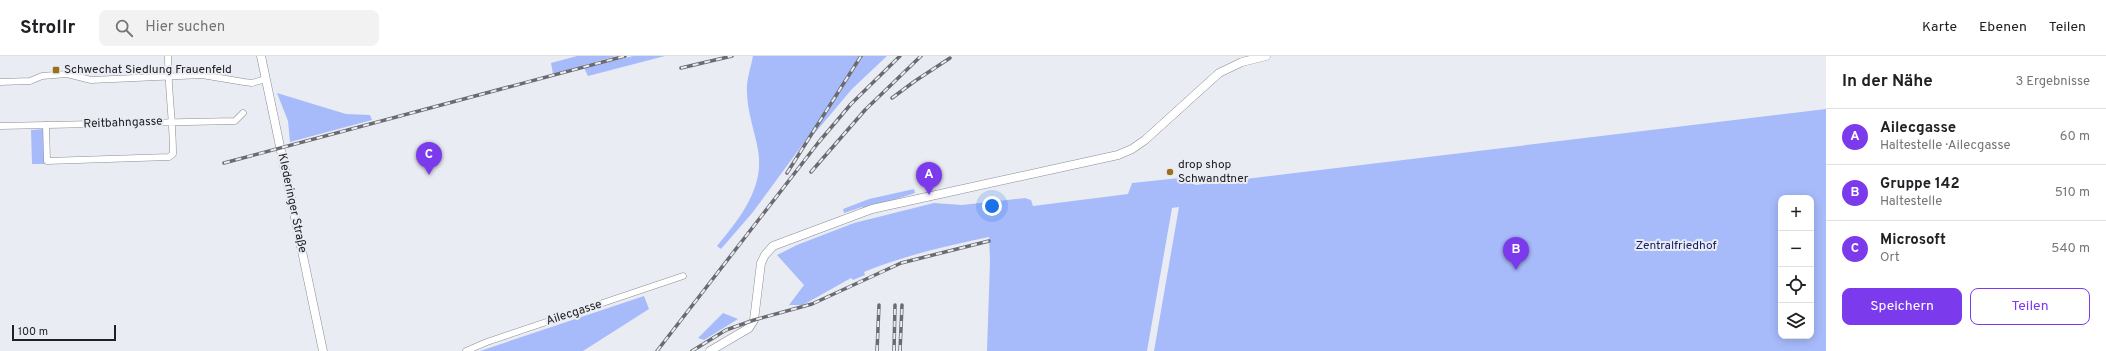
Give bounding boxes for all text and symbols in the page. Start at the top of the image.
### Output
search box [99,10,379,46]
text: Strollr [20,16,75,40]
icon: search [113,17,135,39]
text: Hier suchen [145,18,225,37]
text: Karte [1922,19,1957,36]
text: Ebenen [1979,19,2027,36]
text: Teilen [2049,19,2086,36]
place label: Schwechat Siedlung Frauenfeld [64,62,232,78]
marker: Schwechat Siedlung Frauenfeld [51,65,61,75]
text: In der Nähe [1842,71,1933,93]
text: 3 Ergebnisse [2015,74,2090,90]
street label: Reitbahngasse [83,114,163,132]
text: Ailecgasse [1880,119,1956,138]
text: A [1850,129,1860,145]
text: 60 m [2060,129,2090,145]
text: Haltestelle · Ailecgasse [1880,138,2010,154]
pin: C [416,142,442,175]
street label: Klederinger Straße [274,152,310,254]
place label: drop shop Schwandtner [1178,157,1249,187]
pin: A [916,162,942,195]
marker: drop shop Schwandtner [1165,167,1175,177]
text: Gruppe 142 [1880,175,1960,194]
text: B [1851,185,1859,201]
text: 510 m [2055,185,2090,201]
text: Haltestelle [1880,194,1942,210]
map controls [1778,195,1814,339]
button: + [1778,195,1814,231]
your location [982,196,1002,216]
button: − [1778,231,1814,267]
text: Microsoft [1880,231,1946,250]
pin: B [1503,237,1529,270]
park label: Zentralfriedhof [1635,238,1717,254]
text: C [1851,241,1859,257]
text: 540 m [2051,241,2090,257]
text: Ort [1880,250,1900,266]
button: locate [1778,267,1814,303]
button: Speichern [1842,288,1962,325]
button: Teilen [1970,288,2090,325]
street label: Ailecgasse [544,296,604,330]
button: layers [1778,303,1814,339]
scale bar [12,323,116,342]
text: 100 m [18,325,48,339]

